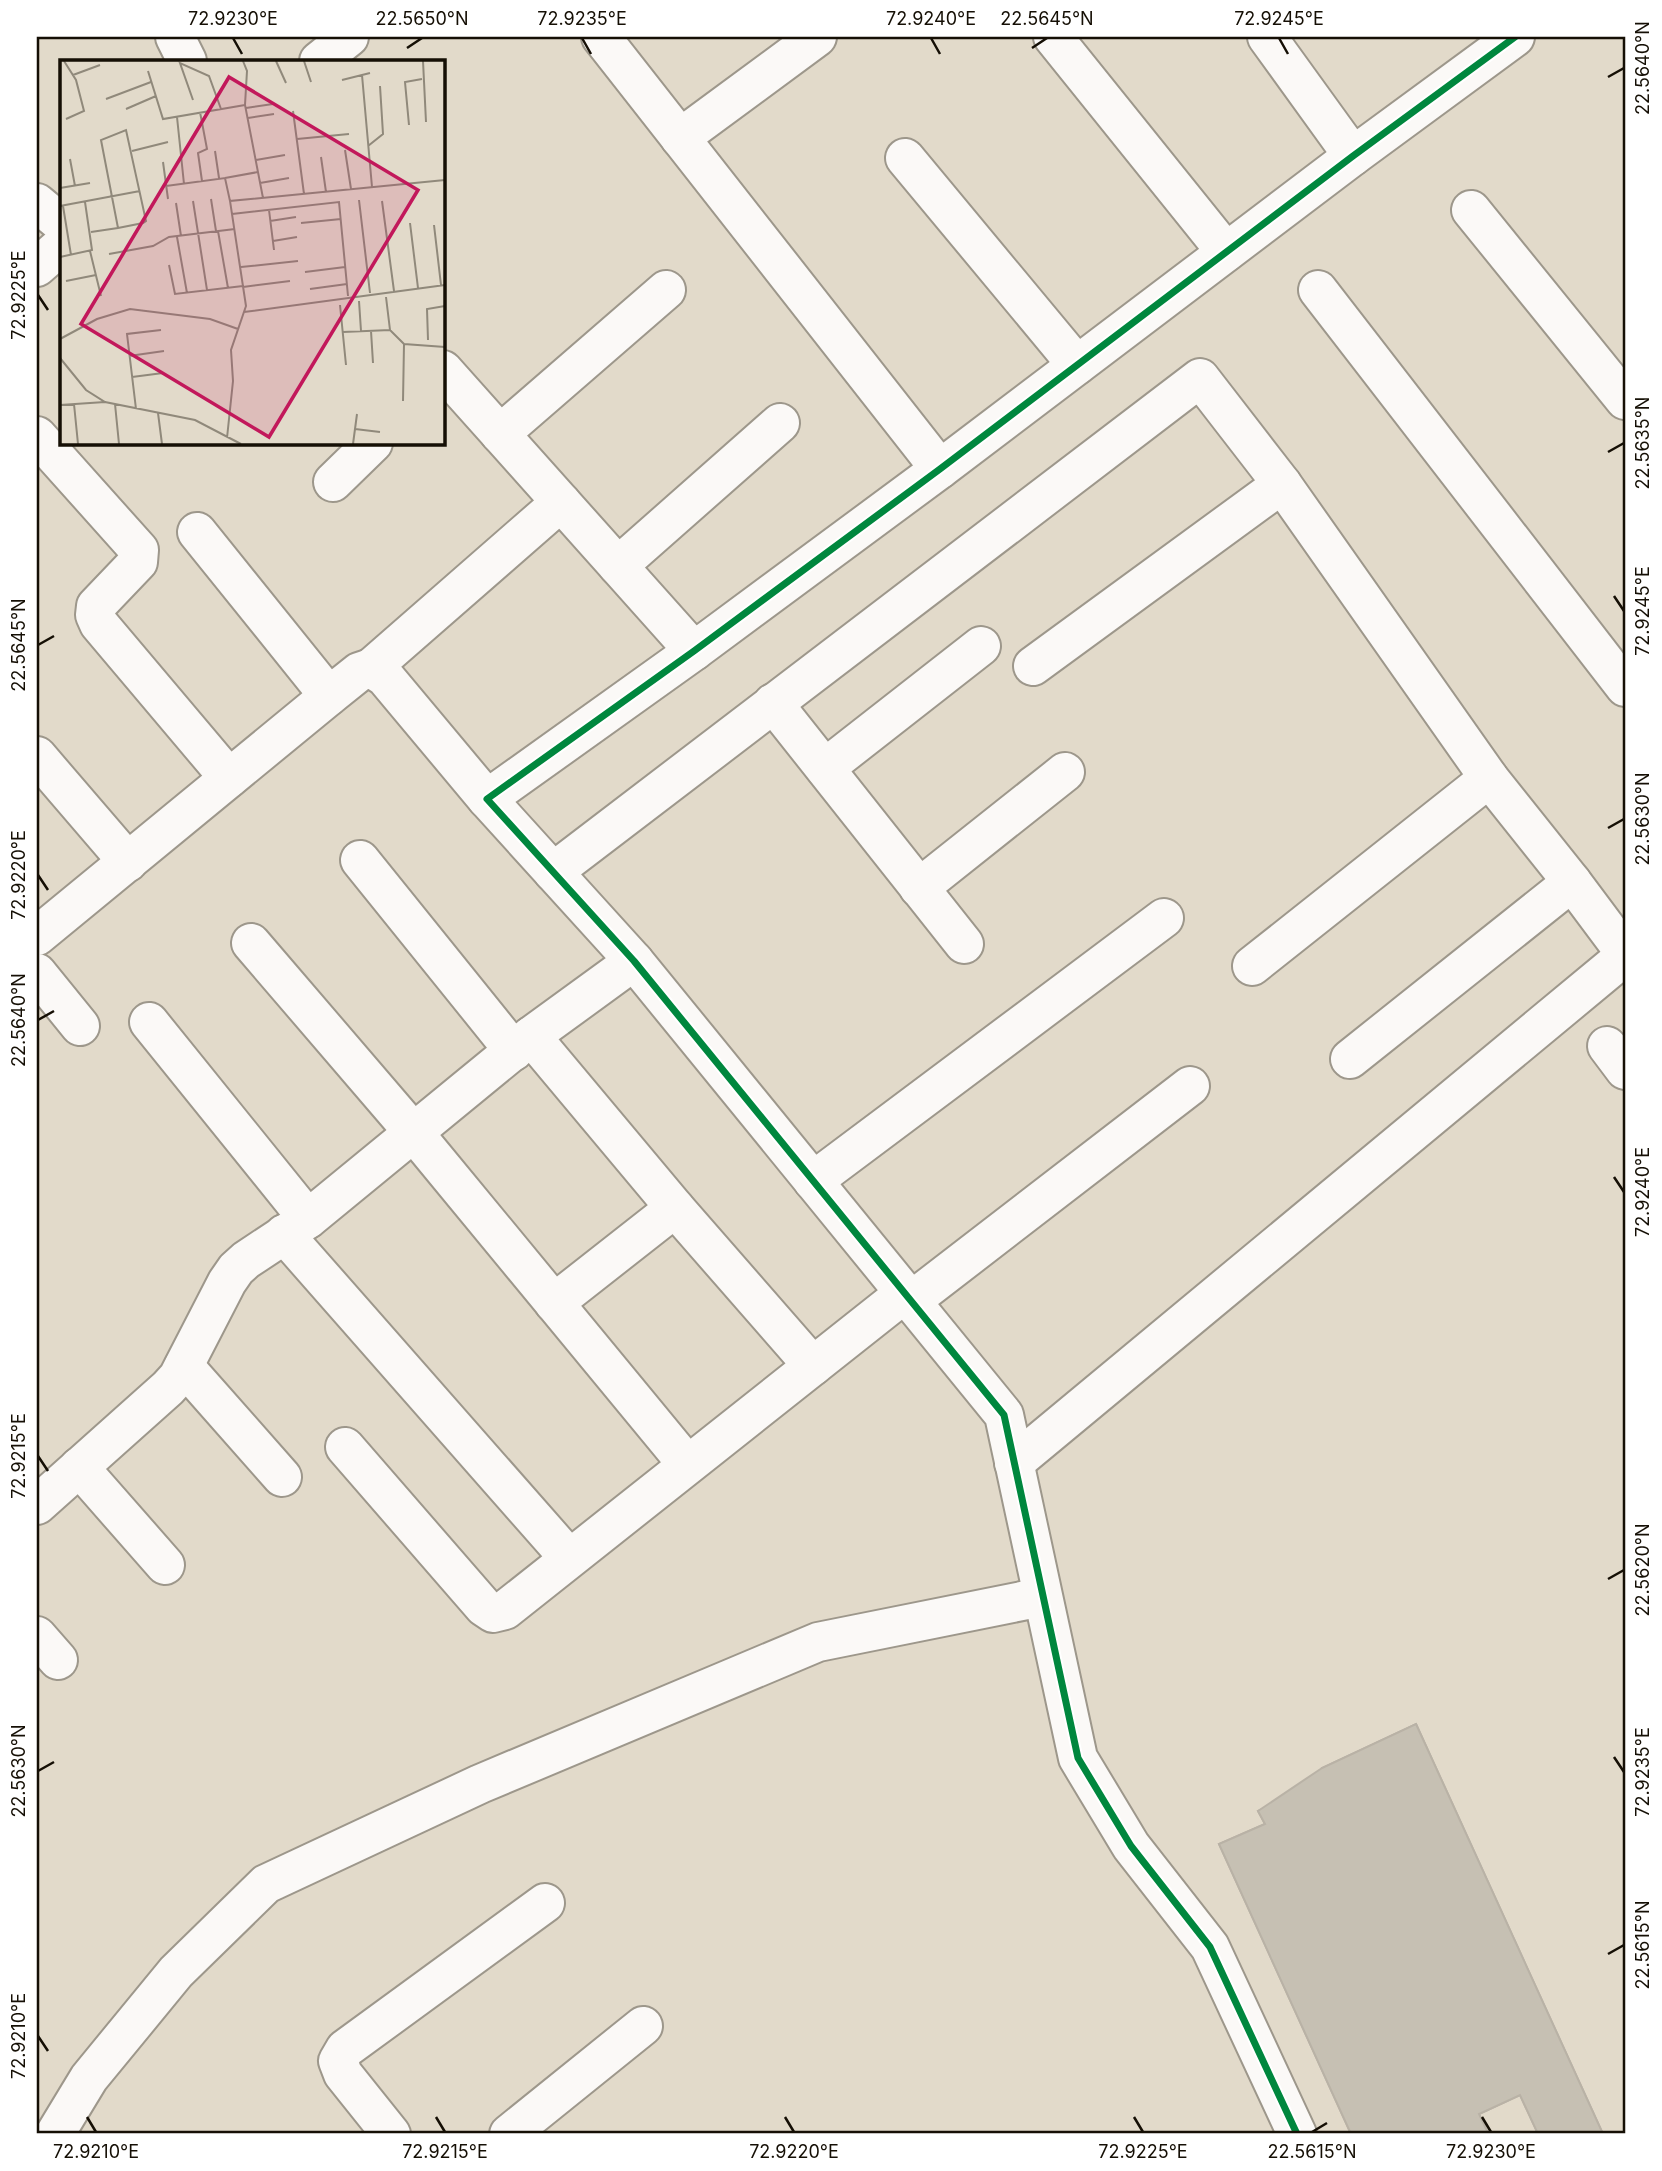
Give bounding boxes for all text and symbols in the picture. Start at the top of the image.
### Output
text: 72.9230°E [188,8,278,29]
text: 22.5650°N [375,8,469,29]
text: 72.9235°E [537,8,627,29]
text: 72.9240°E [886,8,976,29]
text: 22.5645°N [1000,8,1094,29]
text: 72.9245°E [1234,8,1324,29]
text: 22.5640°N [1632,21,1653,115]
inset map [60,60,444,444]
text: 72.9225°E [8,250,29,340]
text: 22.5635°N [1632,397,1653,489]
text: 72.9245°E [1632,566,1653,656]
text: 22.5645°N [8,598,29,692]
text: 22.5630°N [1632,772,1653,866]
text: 72.9220°E [8,830,29,920]
text: 22.5640°N [8,973,29,1067]
text: 72.9240°E [1632,1147,1653,1237]
text: 72.9215°E [8,1413,29,1499]
text: 22.5620°N [1632,1523,1653,1617]
text: 22.5630°N [8,1724,29,1818]
text: 72.9235°E [1632,1727,1653,1817]
text: 22.5615°N [1632,1900,1653,1990]
text: 72.9210°E [8,1993,29,2079]
text: 72.9210°E [53,2141,139,2162]
text: 72.9215°E [402,2141,488,2162]
text: 72.9220°E [749,2141,839,2162]
text: 72.9225°E [1098,2141,1188,2162]
text: 22.5615°N [1267,2141,1357,2162]
text: 72.9230°E [1446,2141,1536,2162]

